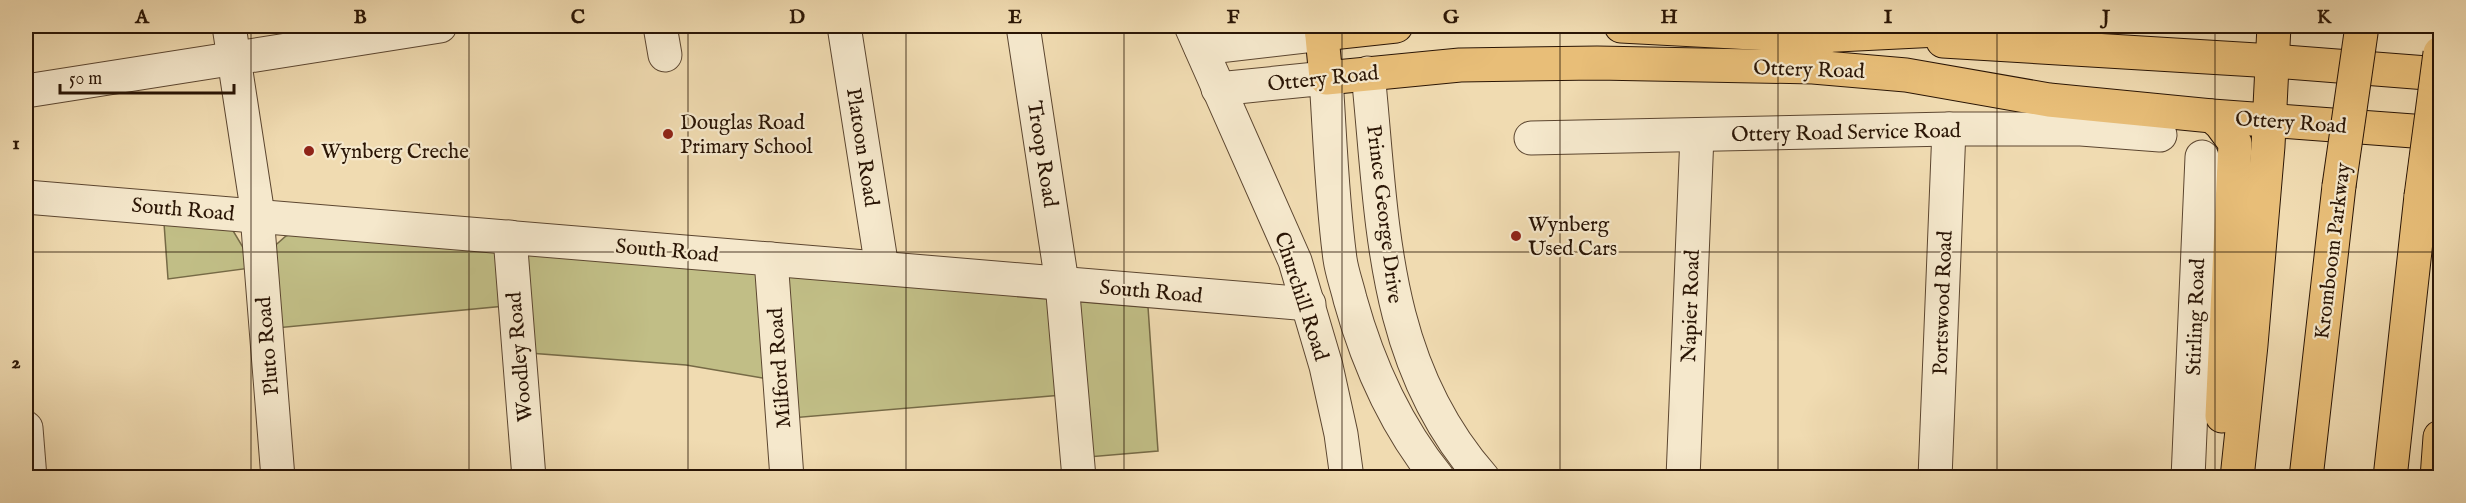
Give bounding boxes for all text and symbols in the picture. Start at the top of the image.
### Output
text: A [134,5,150,30]
text: B [353,5,367,30]
text: C [571,5,585,30]
text: D [789,5,805,30]
text: E [1008,5,1022,30]
text: F [1227,5,1240,30]
text: G [1443,5,1460,30]
text: H [1660,5,1678,30]
text: I [1884,5,1893,30]
text: J [2099,5,2111,30]
text: K [2317,5,2333,30]
street label: Ottery Road [1753,55,1866,86]
scale bar [60,57,234,95]
street label: Ottery Road [1266,60,1381,99]
text: 50 m [69,68,102,91]
street label: Platoon Road [839,86,884,209]
street label: Troop Road [1020,99,1063,210]
street label: Ottery Road [2234,106,2348,141]
place label: Douglas Road Primary School [680,110,813,161]
street label: Ottery Road Service Road [1731,118,1962,149]
street label: Prince George Drive [1359,123,1408,305]
marker: Douglas Road Primary School [661,127,675,141]
text: 1 [12,131,20,156]
place label: Wynberg Creche [321,139,469,166]
marker: Wynberg Creche [302,144,316,158]
street label: Kromboom Parkway [2309,161,2358,341]
street label: South Road [130,193,236,229]
place label: Wynberg Used Cars [1528,212,1617,263]
street label: Churchill Road [1267,229,1334,365]
marker: Wynberg Used Cars [1509,229,1523,243]
street label: Portswood Road [1927,229,1960,376]
street label: South Road [614,234,720,270]
street label: Napier Road [1676,248,1707,363]
street label: Stirling Road [2181,257,2212,376]
street label: South Road [1098,275,1204,311]
street label: Woodley Road [501,290,540,423]
street label: Pluto Road [251,294,286,396]
street label: Milford Road [763,306,798,429]
text: 2 [11,350,21,375]

